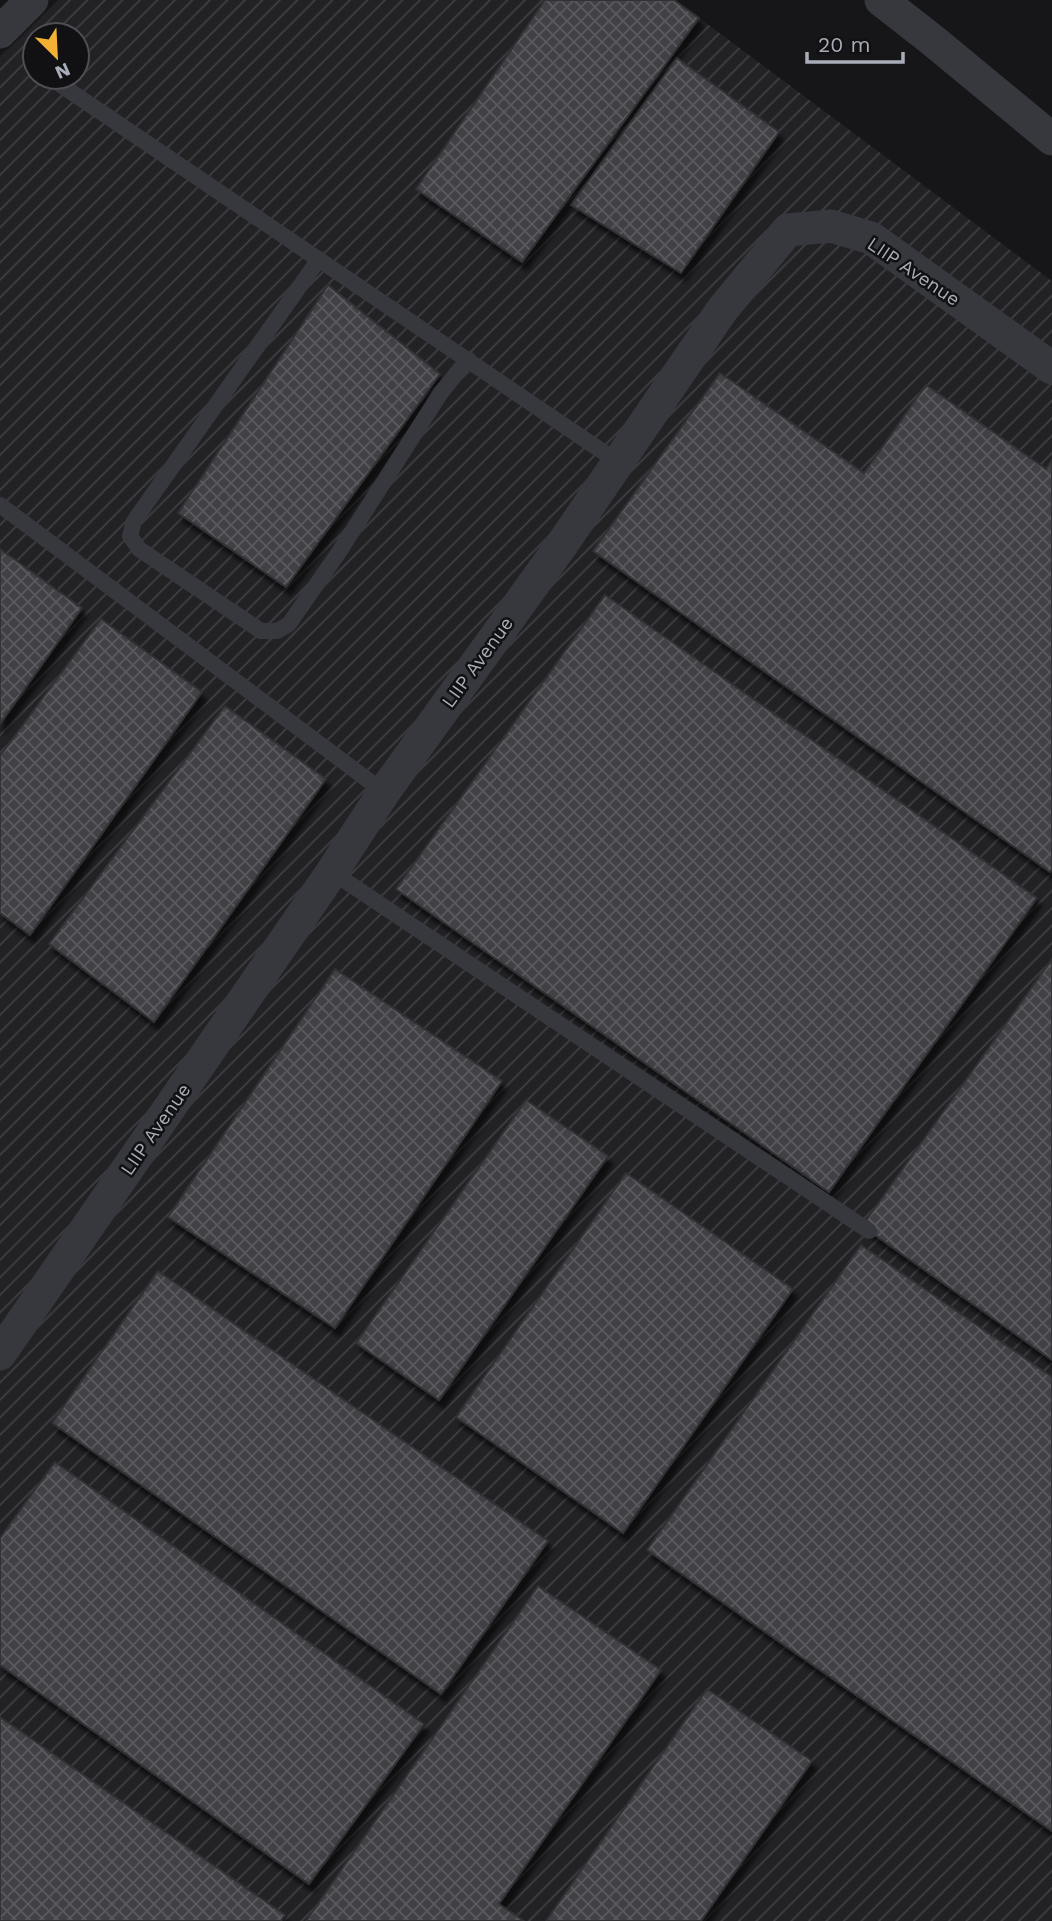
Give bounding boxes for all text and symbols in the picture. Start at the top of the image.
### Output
north arrow [21,21,91,91]
scale bar [807,21,903,65]
text: 20 m [818,32,870,57]
text: N [52,58,74,84]
street label: LIIP Avenue [863,232,964,311]
street label: LIIP Avenue [437,612,518,712]
street label: LIIP Avenue [115,1079,195,1180]

